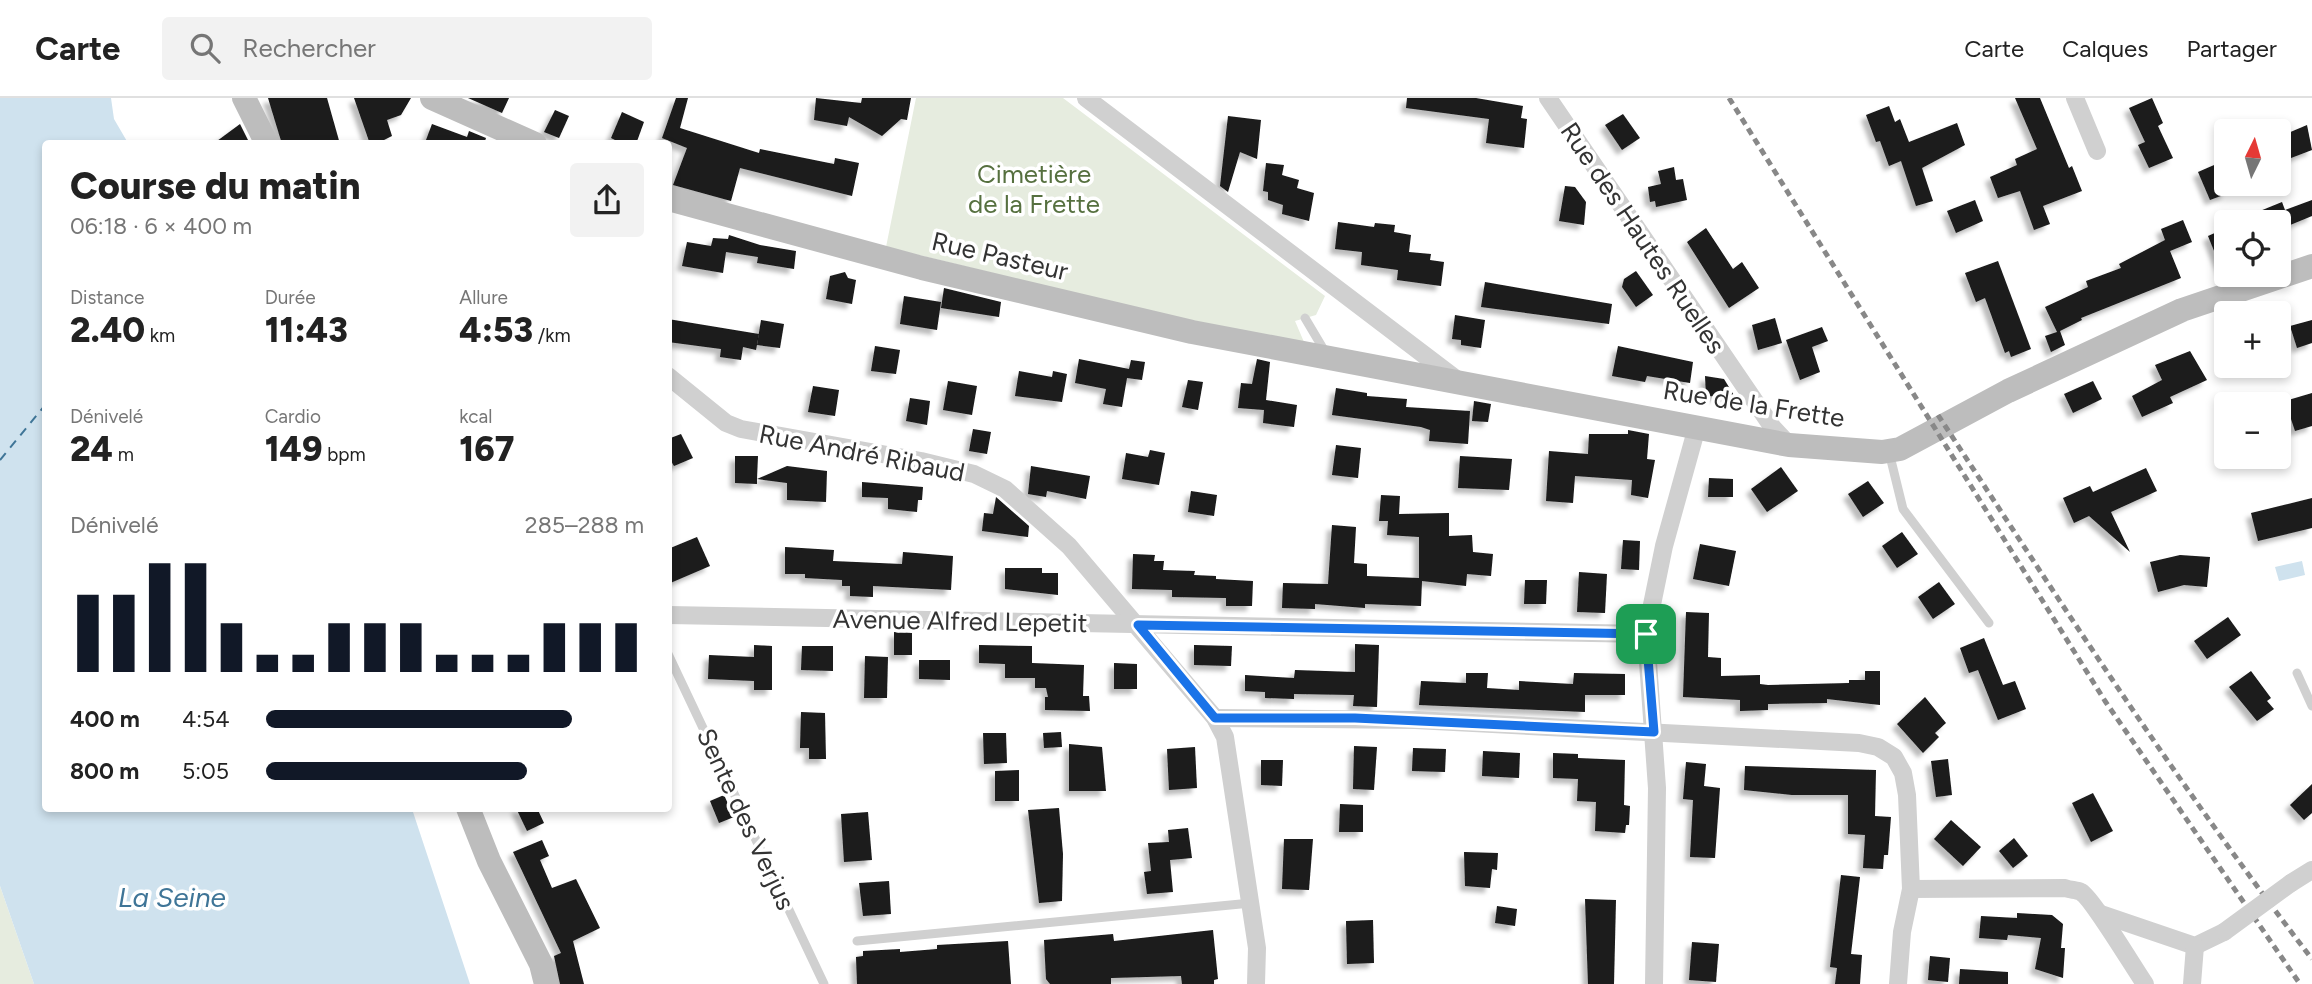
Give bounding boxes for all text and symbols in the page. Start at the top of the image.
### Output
search box [162,17,652,80]
text: Carte [35,29,120,68]
icon: search [186,29,224,67]
text: Rechercher [242,32,376,64]
text: Carte [1964,34,2024,63]
text: Calques [2062,34,2148,63]
text: Partager [2186,34,2277,63]
street label: Rue des Hautes Ruelles [1554,116,1732,360]
north arrow [2214,119,2291,196]
map controls [2214,119,2291,469]
park label: Cimetière de la Frette [968,158,1100,220]
text: Course du matin [70,163,360,209]
button: share [570,163,644,237]
button: locate [2214,210,2291,287]
text: 06:18 · 6 × 400 m [70,212,252,240]
street label: Rue Pasteur [929,225,1071,287]
text: Distance [70,286,144,309]
text: Durée [265,286,316,309]
text: Allure [459,286,508,309]
button: + [2214,301,2291,378]
text: 2.40 [70,309,145,351]
text: 11:43 [265,309,348,351]
text: 4:53 [459,309,533,351]
text: km [145,324,175,347]
text: /km [533,324,571,347]
street label: Rue de la Frette [1661,374,1847,434]
button: − [2214,392,2291,469]
text: Dénivelé [70,405,143,428]
text: Cardio [265,405,321,428]
text: kcal [459,405,493,428]
street label: Rue André Ribaud [756,417,968,489]
text: 24 [70,428,113,470]
text: 149 [265,428,322,470]
text: 167 [459,428,515,470]
text: m [113,443,134,466]
text: bpm [322,443,366,466]
text: Dénivelé [70,511,158,539]
text: 285–288 m [525,511,644,539]
street label: Avenue Alfred Lepetit [832,603,1088,639]
pin [1616,604,1676,664]
icon: arrive [1627,615,1665,653]
text: 400 m [70,705,140,733]
text: 4:54 [182,705,230,733]
street label: Sente des Verjus [690,723,802,915]
text: 800 m [70,757,139,785]
text: 5:05 [182,757,229,785]
water label: La Seine [118,880,226,914]

